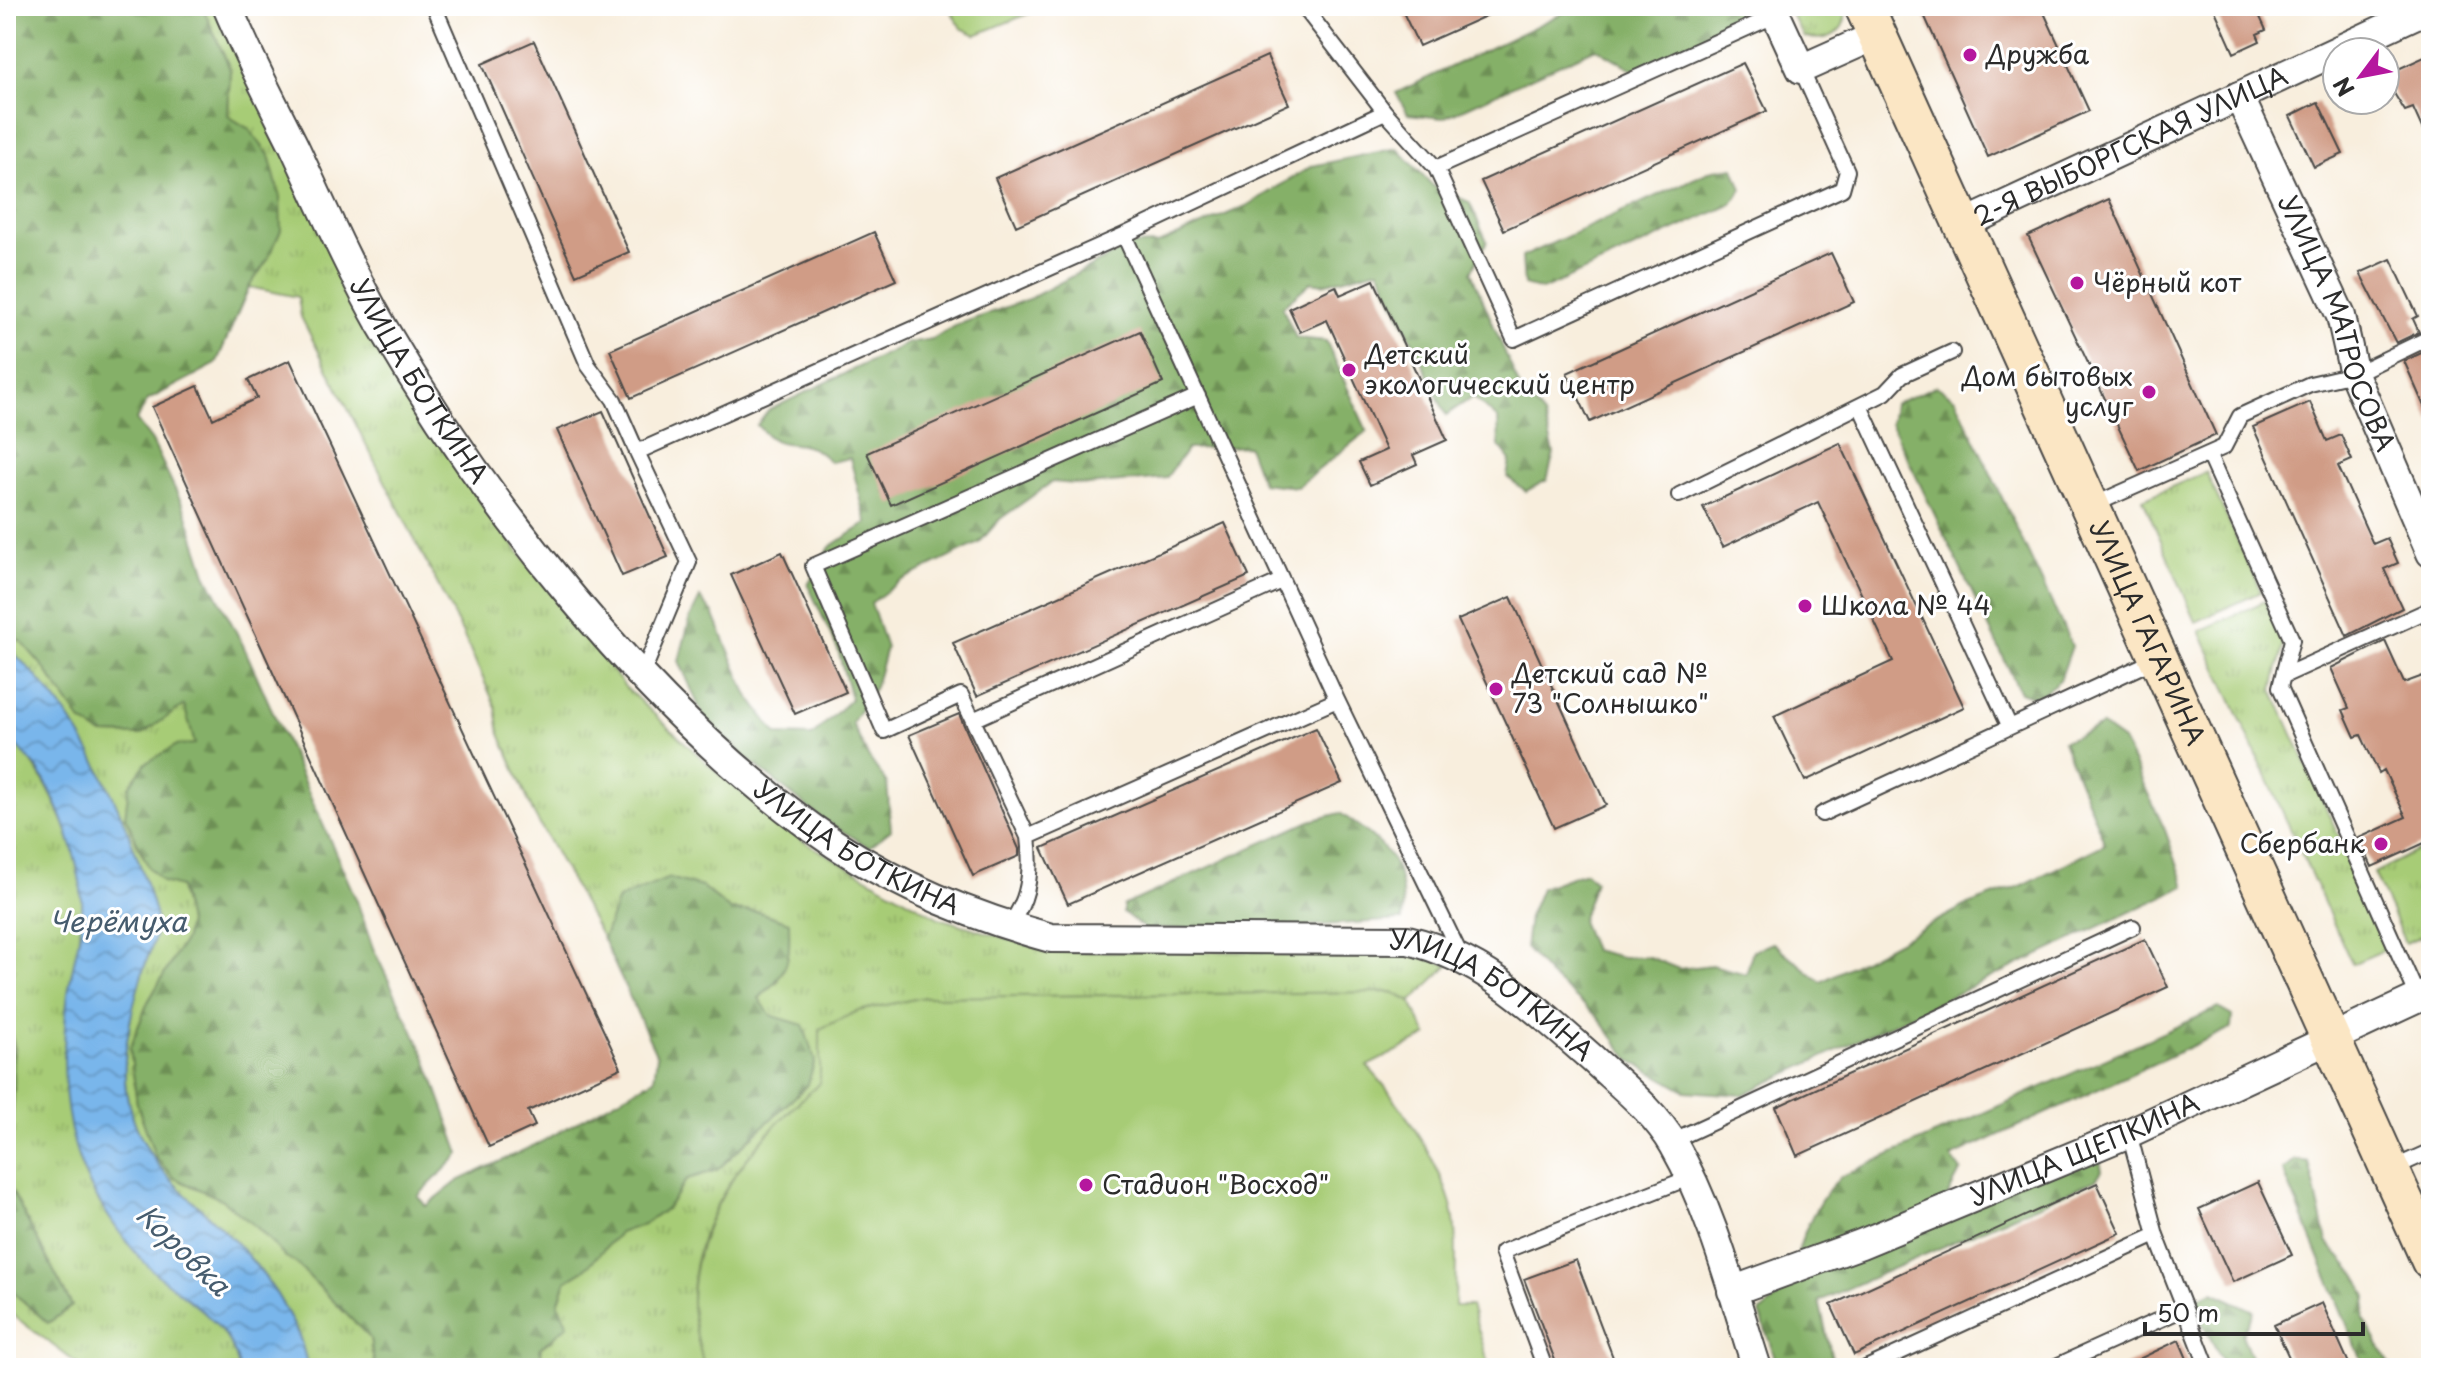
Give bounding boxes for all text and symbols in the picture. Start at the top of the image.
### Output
place label: Дружба [1985,34,2090,73]
north arrow [2321,36,2401,116]
marker: Дружба [1961,46,1979,64]
street label: 2-Я ВЫБОРГСКАЯ УЛИЦА [1966,55,2294,235]
text: N [2324,71,2361,104]
street label: УЛИЦА МАТРОСОВА [2269,188,2406,457]
place label: Чёрный кот [2093,262,2242,301]
street label: УЛИЦА БОТКИНА [342,271,499,491]
marker: Чёрный кот [2068,274,2086,292]
place label: Детский экологический центр [1364,334,1635,403]
place label: Дом бытовых услуг [1961,356,2133,425]
marker: Детский экологический центр [1340,361,1358,379]
marker: Дом бытовых услуг [2140,383,2158,401]
street label: УЛИЦА ГАГАРИНА [2081,514,2216,751]
place label: Школа № 44 [1821,585,1991,624]
marker: Школа № 44 [1796,597,1814,615]
place label: Детский сад № 73 "Солнышко" [1511,653,1709,722]
marker: Детский сад № 73 "Солнышко" [1487,680,1505,698]
street label: УЛИЦА БОТКИНА [746,770,966,924]
place label: Сбербанк [2240,823,2366,862]
marker: Сбербанк [2372,835,2390,853]
water label: Черёмуха [49,899,188,942]
street label: УЛИЦА БОТКИНА [1389,919,1603,1069]
street label: УЛИЦА ЩЕПКИНА [1964,1082,2205,1215]
place label: Стадион "Восход" [1102,1164,1329,1203]
marker: Стадион "Восход" [1077,1176,1095,1194]
water label: Коровка [127,1193,241,1305]
scale bar [2145,1286,2363,1336]
text: 50 m [2157,1294,2219,1330]

